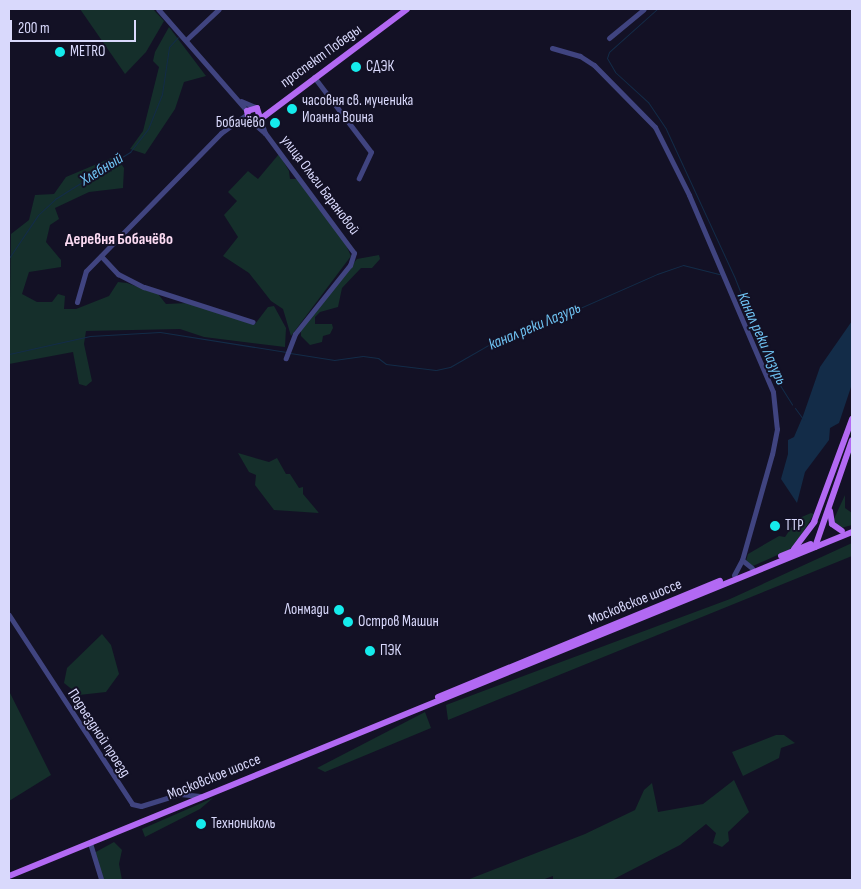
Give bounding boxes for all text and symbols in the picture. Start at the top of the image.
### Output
scale bar [12,10,139,42]
text: 200 m [18,19,50,38]
street label: проспект Победы [277,21,365,91]
place label: METRO [70,43,105,61]
marker: METRO [54,46,66,58]
place label: СДЭК [366,58,394,76]
marker: СДЭК [350,61,362,73]
place label: часовня св. мученика Иоанна Воина [302,91,413,126]
marker: часовня св. мученика Иоанна Воина [286,103,298,115]
place label: Бобачёво [216,114,265,132]
marker: Бобачёво [269,117,281,129]
street label: улица Ольги Барановой [277,132,363,238]
water label: Хлебный [77,149,127,191]
district label: Деревня Бобачёво [65,230,173,250]
water label: Канал реки Лазурь [732,290,790,388]
water label: канал реки Лазурь [486,299,584,355]
place label: ТТР [785,517,804,535]
marker: ТТР [769,520,781,532]
street label: Московское шоссе [586,575,684,629]
place label: Лонмади [284,601,329,619]
marker: Лонмади [333,604,345,616]
place label: Остров Машин [358,613,439,631]
marker: Остров Машин [342,616,354,628]
place label: ПЭК [380,642,401,660]
marker: ПЭК [364,645,376,657]
street label: Подъездной проезд [64,685,134,781]
street label: Московское шоссе [165,750,263,804]
place label: Технониколь [211,815,276,833]
marker: Технониколь [195,818,207,830]

